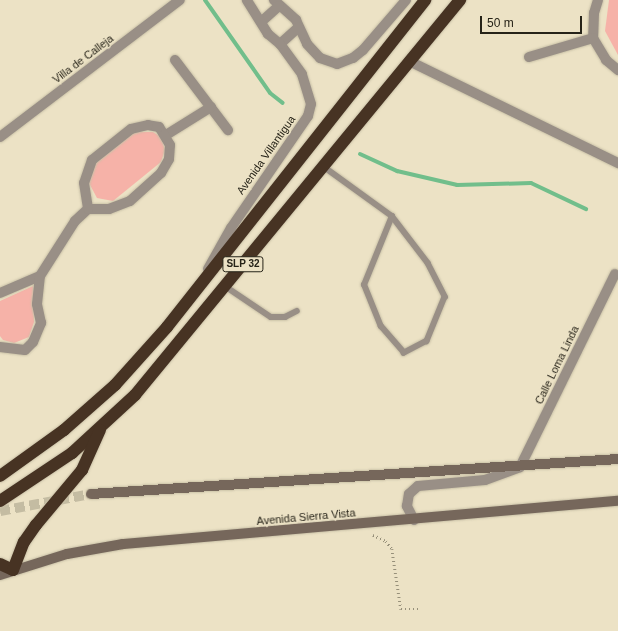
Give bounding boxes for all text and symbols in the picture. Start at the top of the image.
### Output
scale bar [482,8,584,34]
text: 50 m [487,16,514,30]
street label: Villa de Calleja [50,32,116,86]
street label: Avenida Villantigua [234,113,298,197]
road number: SLP 32 [222,256,264,272]
street label: Calle Loma Linda [532,324,582,406]
street label: Avenida Sierra Vista [256,506,356,528]

